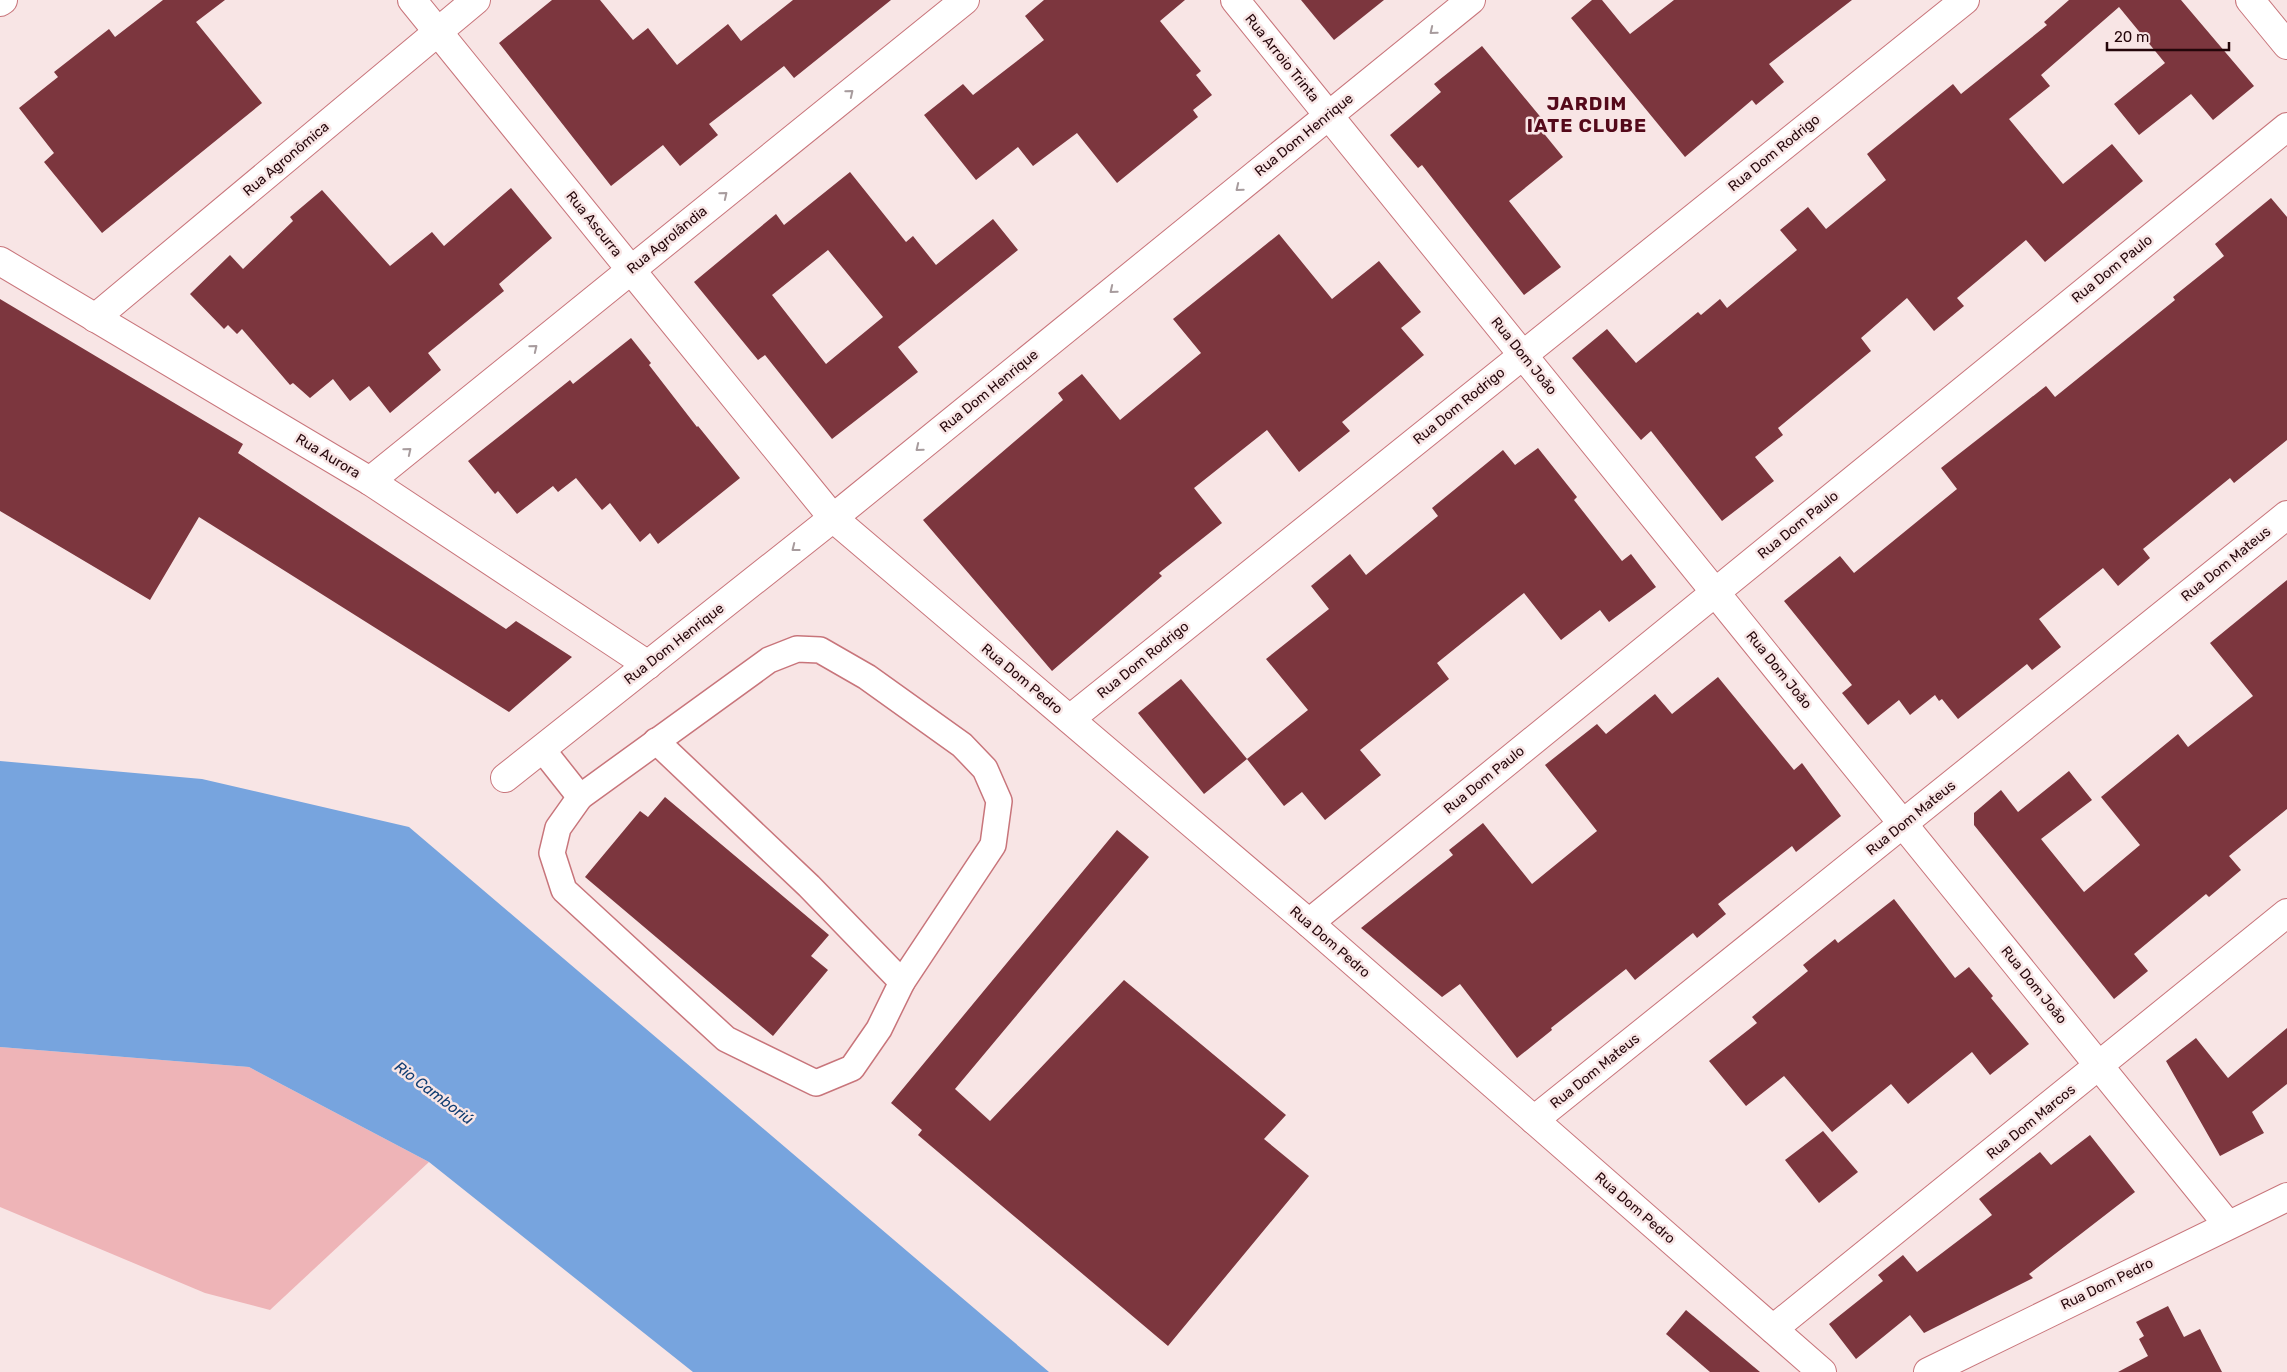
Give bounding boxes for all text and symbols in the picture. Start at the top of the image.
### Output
street label: Rua Arroio Trinta [1241,11,1323,105]
scale bar [2107,20,2230,52]
one-way arrow [1430,25,1439,33]
text: 20 m [2114,28,2149,46]
one-way arrow [844,90,853,98]
street label: Rua Dom Henrique [1251,90,1357,180]
district label: JARDIM IATE CLUBE [1527,92,1647,137]
street label: Rua Dom Rodrigo [1725,111,1823,195]
street label: Rua Agronômica [240,118,332,200]
one-way arrow [1236,183,1245,191]
street label: Rua Ascurra [562,188,626,260]
one-way arrow [718,192,727,200]
street label: Rua Agrolândia [623,202,711,278]
street label: Rua Dom Paulo [2068,231,2156,307]
one-way arrow [1110,285,1119,293]
street label: Rua Dom João [1488,314,1560,398]
one-way arrow [528,346,537,354]
street label: Rua Dom Henrique [936,346,1042,436]
street label: Rua Dom Rodrigo [1410,364,1508,448]
street label: Rua Aurora [293,430,363,482]
one-way arrow [916,442,925,451]
one-way arrow [402,447,411,456]
street label: Rua Dom Paulo [1754,487,1842,563]
street label: Rua Dom Mateus [2178,523,2274,605]
one-way arrow [791,542,801,551]
street label: Rua Dom Henrique [621,600,727,688]
street label: Rua Dom Rodrigo [1094,618,1192,702]
street label: Rua Dom João [1743,628,1815,712]
street label: Rua Dom Pedro [978,640,1066,718]
street label: Rua Dom Paulo [1440,742,1528,818]
street label: Rua Dom Mateus [1863,777,1959,859]
street label: Rua Dom Pedro [1286,903,1374,981]
street label: Rua Dom João [1998,943,2070,1027]
street label: Rua Dom Mateus [1547,1030,1643,1112]
water label: Rio Camboriú [391,1058,477,1128]
street label: Rua Dom Marcos [1983,1081,2079,1163]
street label: Rua Dom Pedro [1591,1169,1679,1247]
street label: Rua Dom Pedro [2058,1254,2156,1314]

